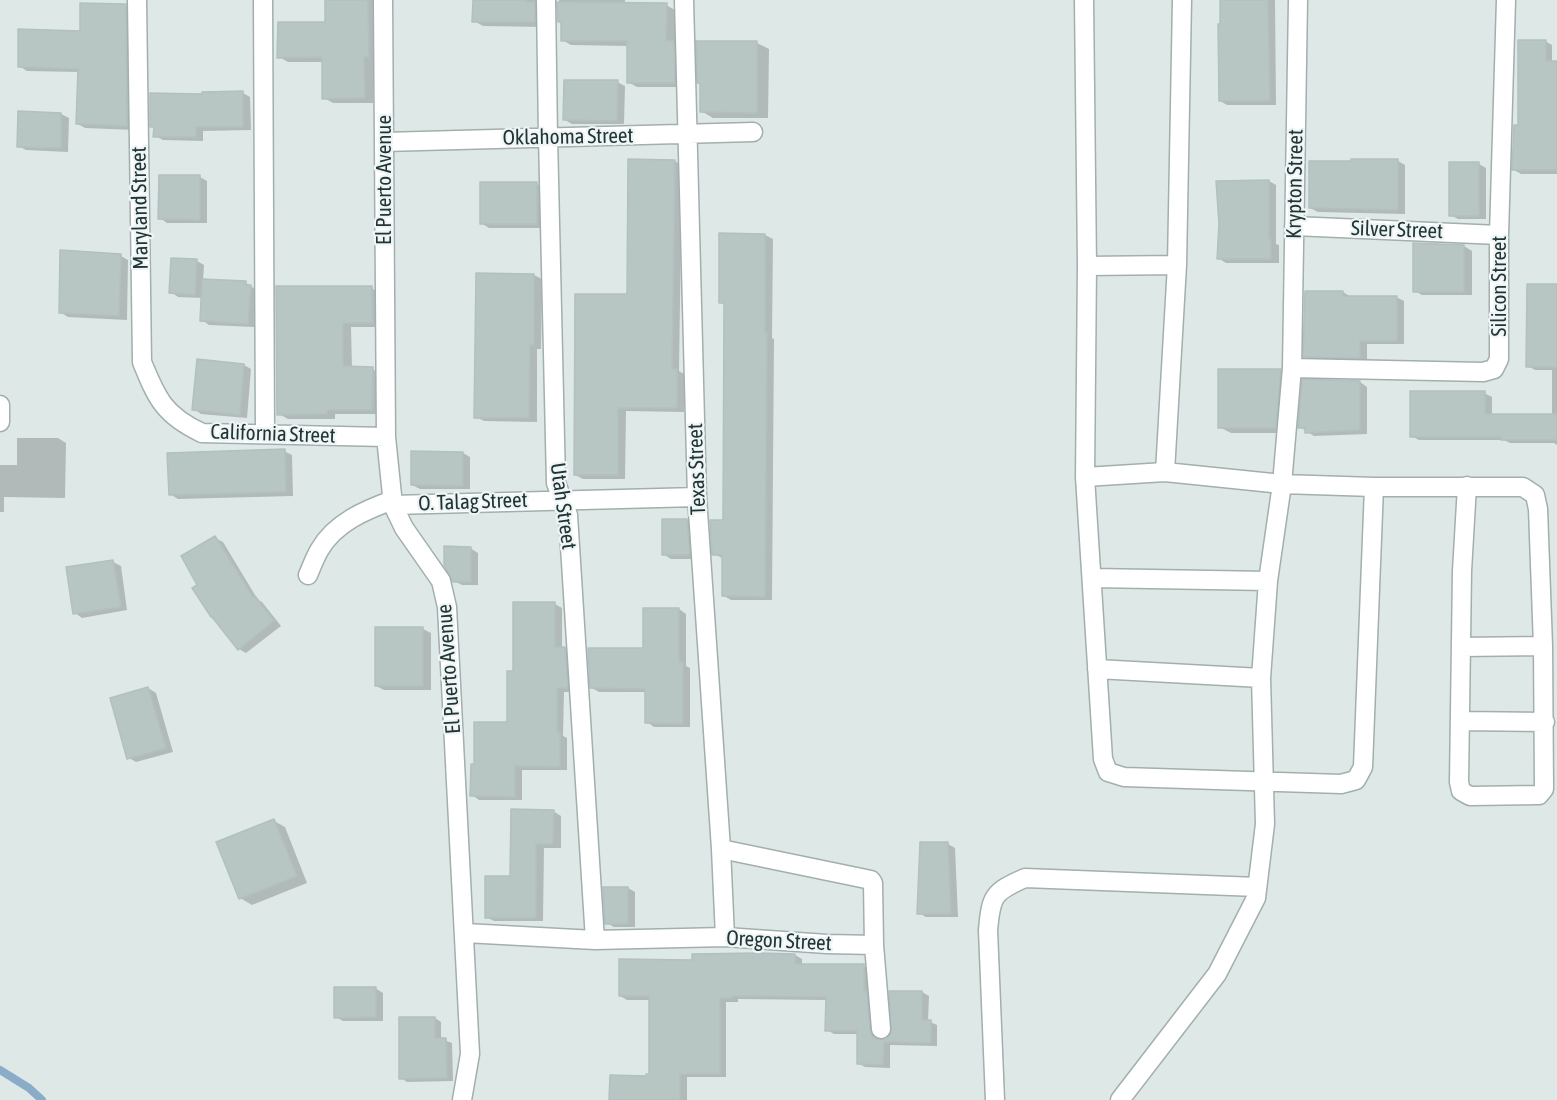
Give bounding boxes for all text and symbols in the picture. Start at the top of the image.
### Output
street label: El Puerto Avenue [371,115,397,245]
street label: Oklahoma Street [502,123,634,151]
street label: Krypton Street [1281,129,1309,239]
street label: Maryland Street [126,146,154,270]
street label: Silver Street [1351,216,1443,244]
street label: Silicon Street [1486,236,1512,336]
street label: California Street [210,419,336,449]
street label: Texas Street [683,423,711,515]
street label: Utah Street [544,461,582,551]
street label: O. Talag Street [418,488,528,516]
street label: El Puerto Avenue [432,603,466,735]
street label: Oregon Street [726,926,832,956]

